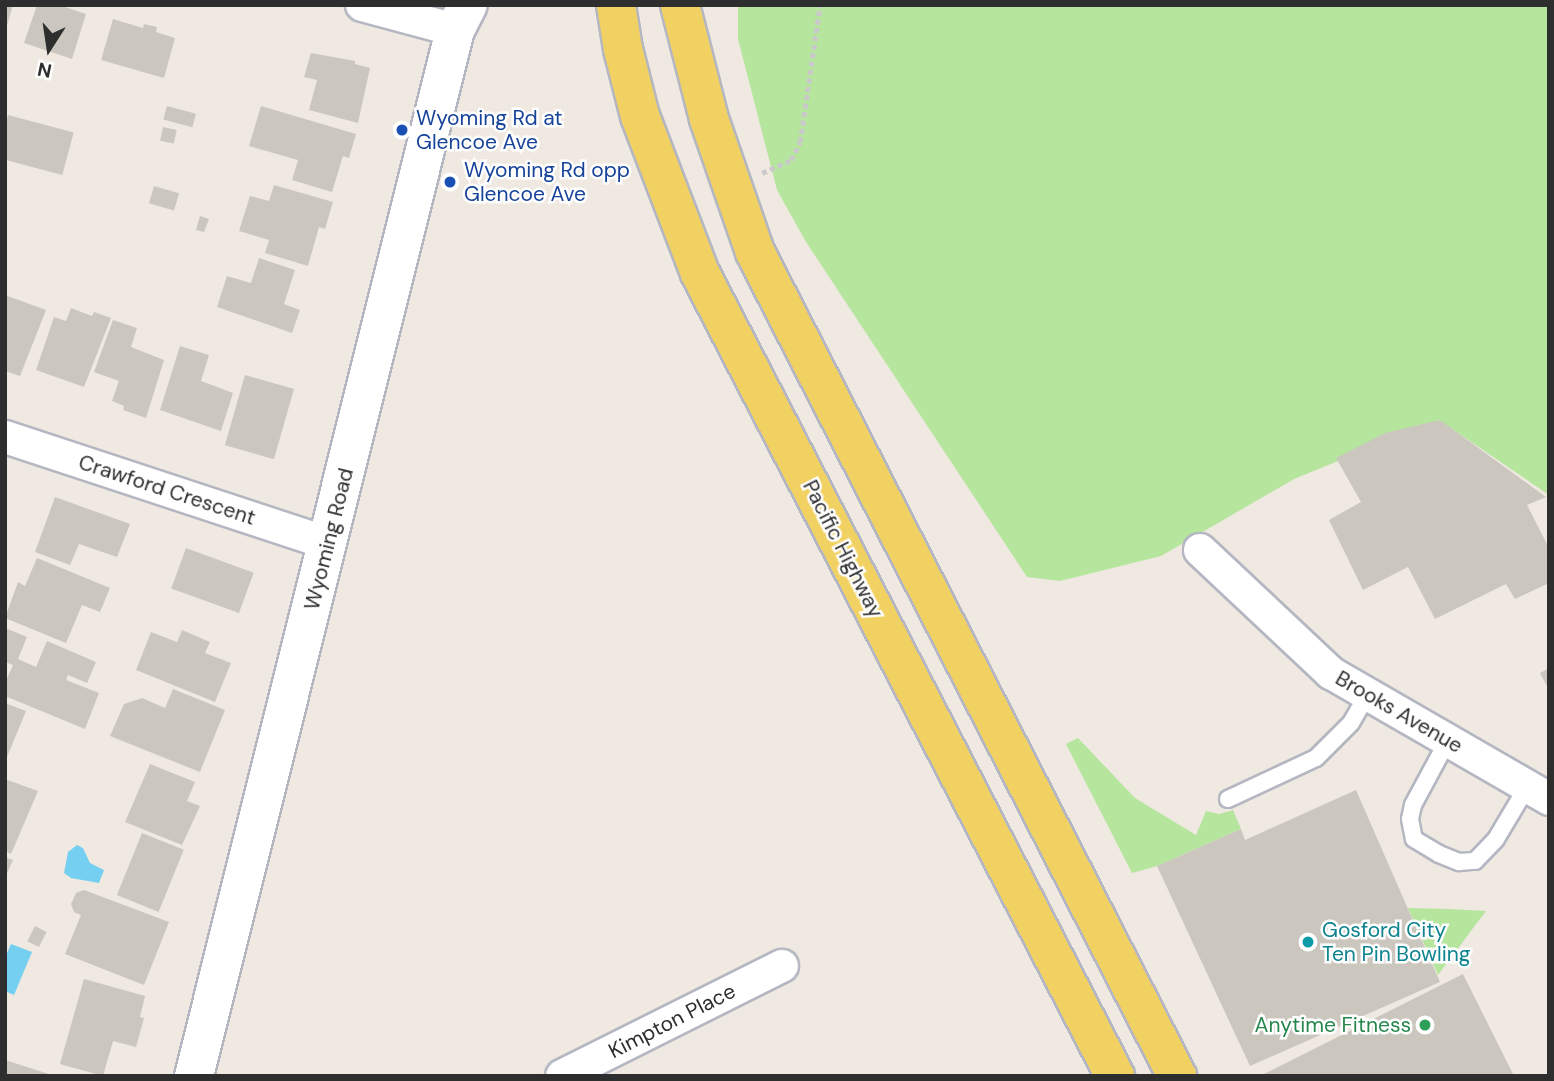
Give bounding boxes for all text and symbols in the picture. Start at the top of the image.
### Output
north arrow [14,14,84,84]
text: N [35,56,54,84]
place label: Wyoming Rd at Glencoe Ave [416,105,563,155]
marker: Wyoming Rd at Glencoe Ave [394,122,410,138]
place label: Wyoming Rd opp Glencoe Ave [464,157,630,207]
marker: Wyoming Rd opp Glencoe Ave [442,174,458,190]
street label: Crawford Crescent [75,450,259,530]
street label: Wyoming Road [299,465,359,613]
street label: Pacific Highway [797,476,889,622]
street label: Brooks Avenue [1331,665,1467,759]
place label: Gosford City Ten Pin Bowling [1322,917,1471,967]
marker: Gosford City Ten Pin Bowling [1300,934,1316,950]
street label: Kimpton Place [604,978,740,1064]
place label: Anytime Fitness [1255,1012,1411,1038]
marker: Anytime Fitness [1417,1017,1433,1033]

